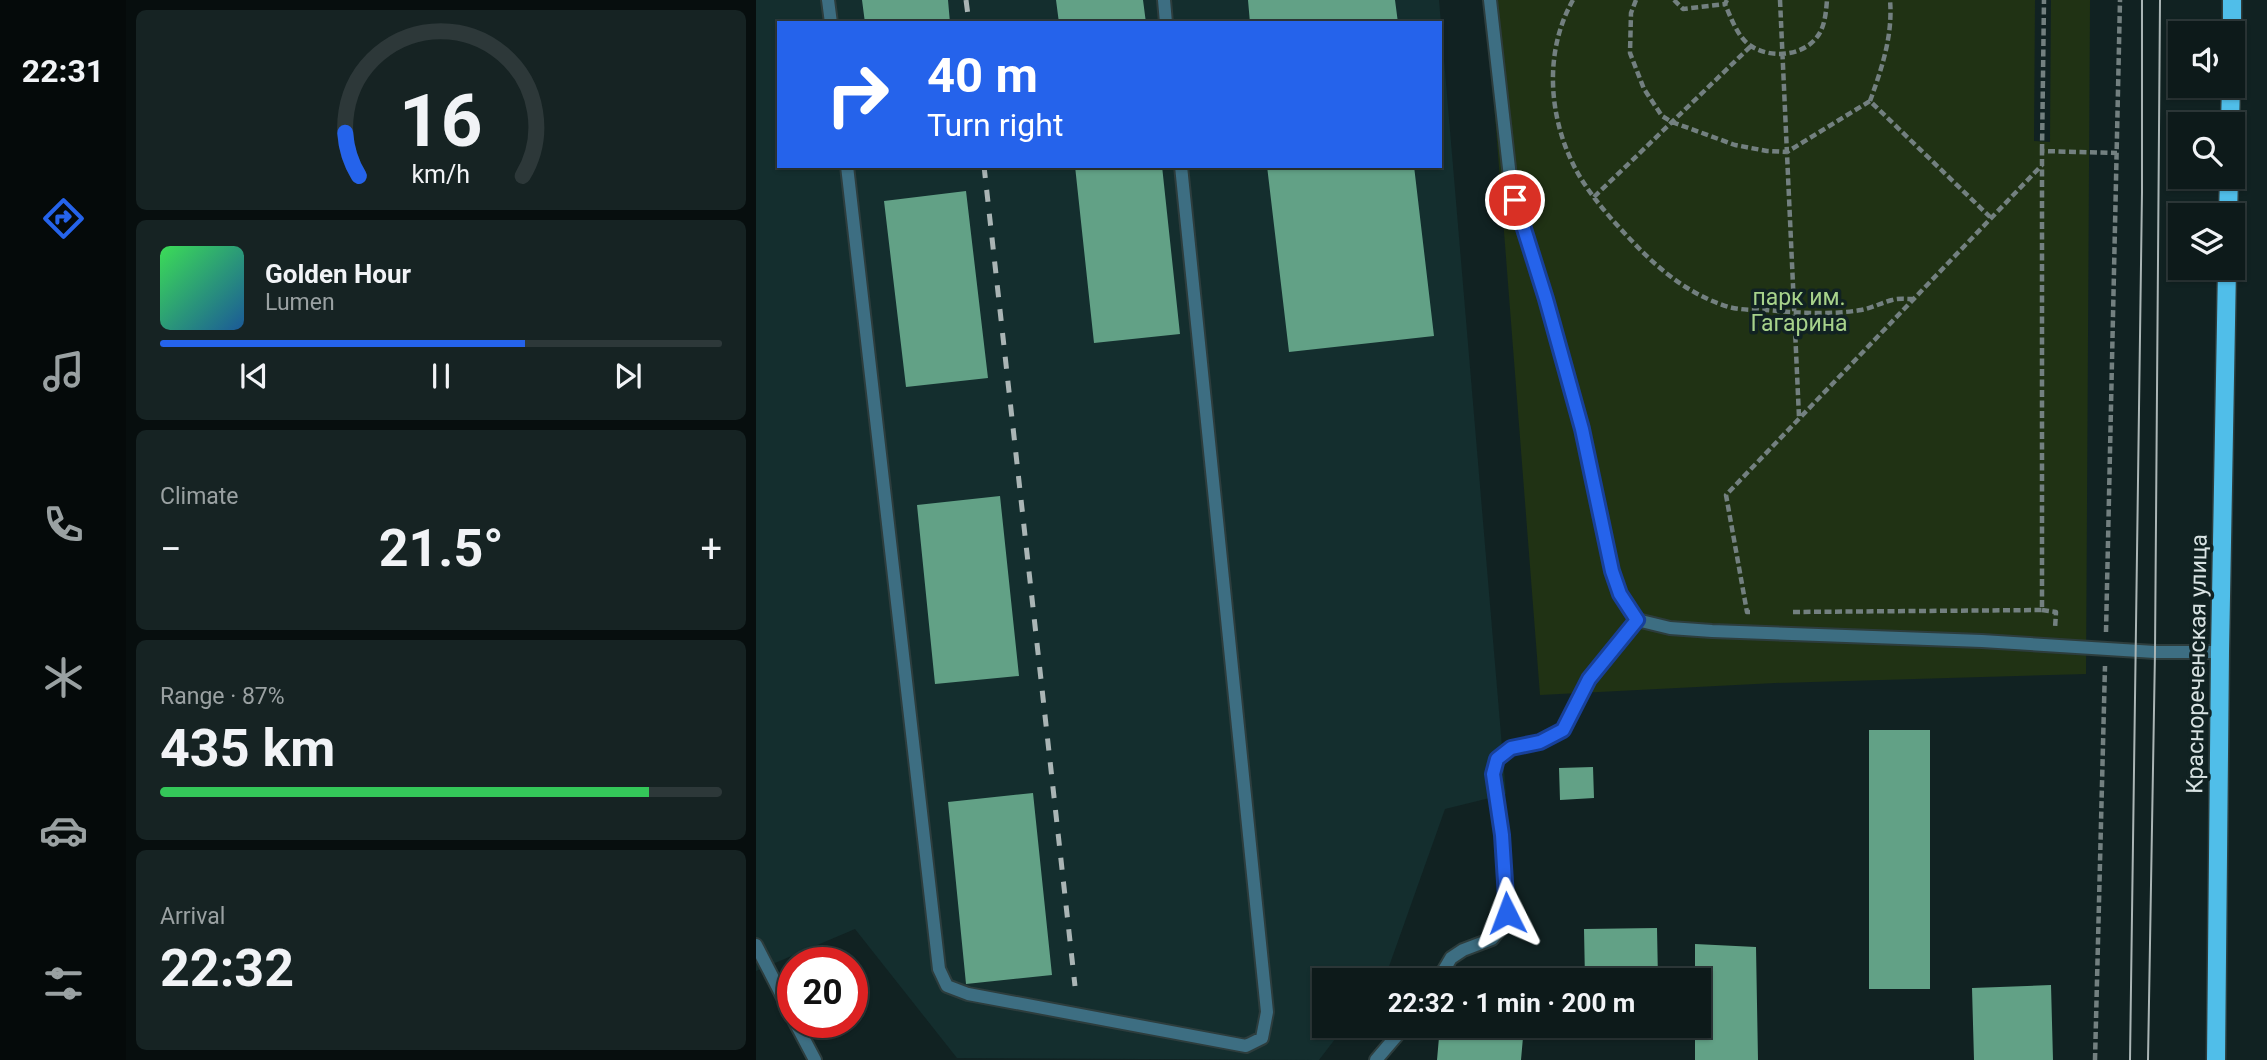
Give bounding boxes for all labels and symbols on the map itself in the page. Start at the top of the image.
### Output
pin [1485,170,1545,230]
park label: парк им. Гагарина [1750,284,1848,337]
street label: Краснореченская улица [2181,534,2213,794]
position arrow [1470,876,1544,950]
speed limit sign: 20 [777,947,868,1038]

